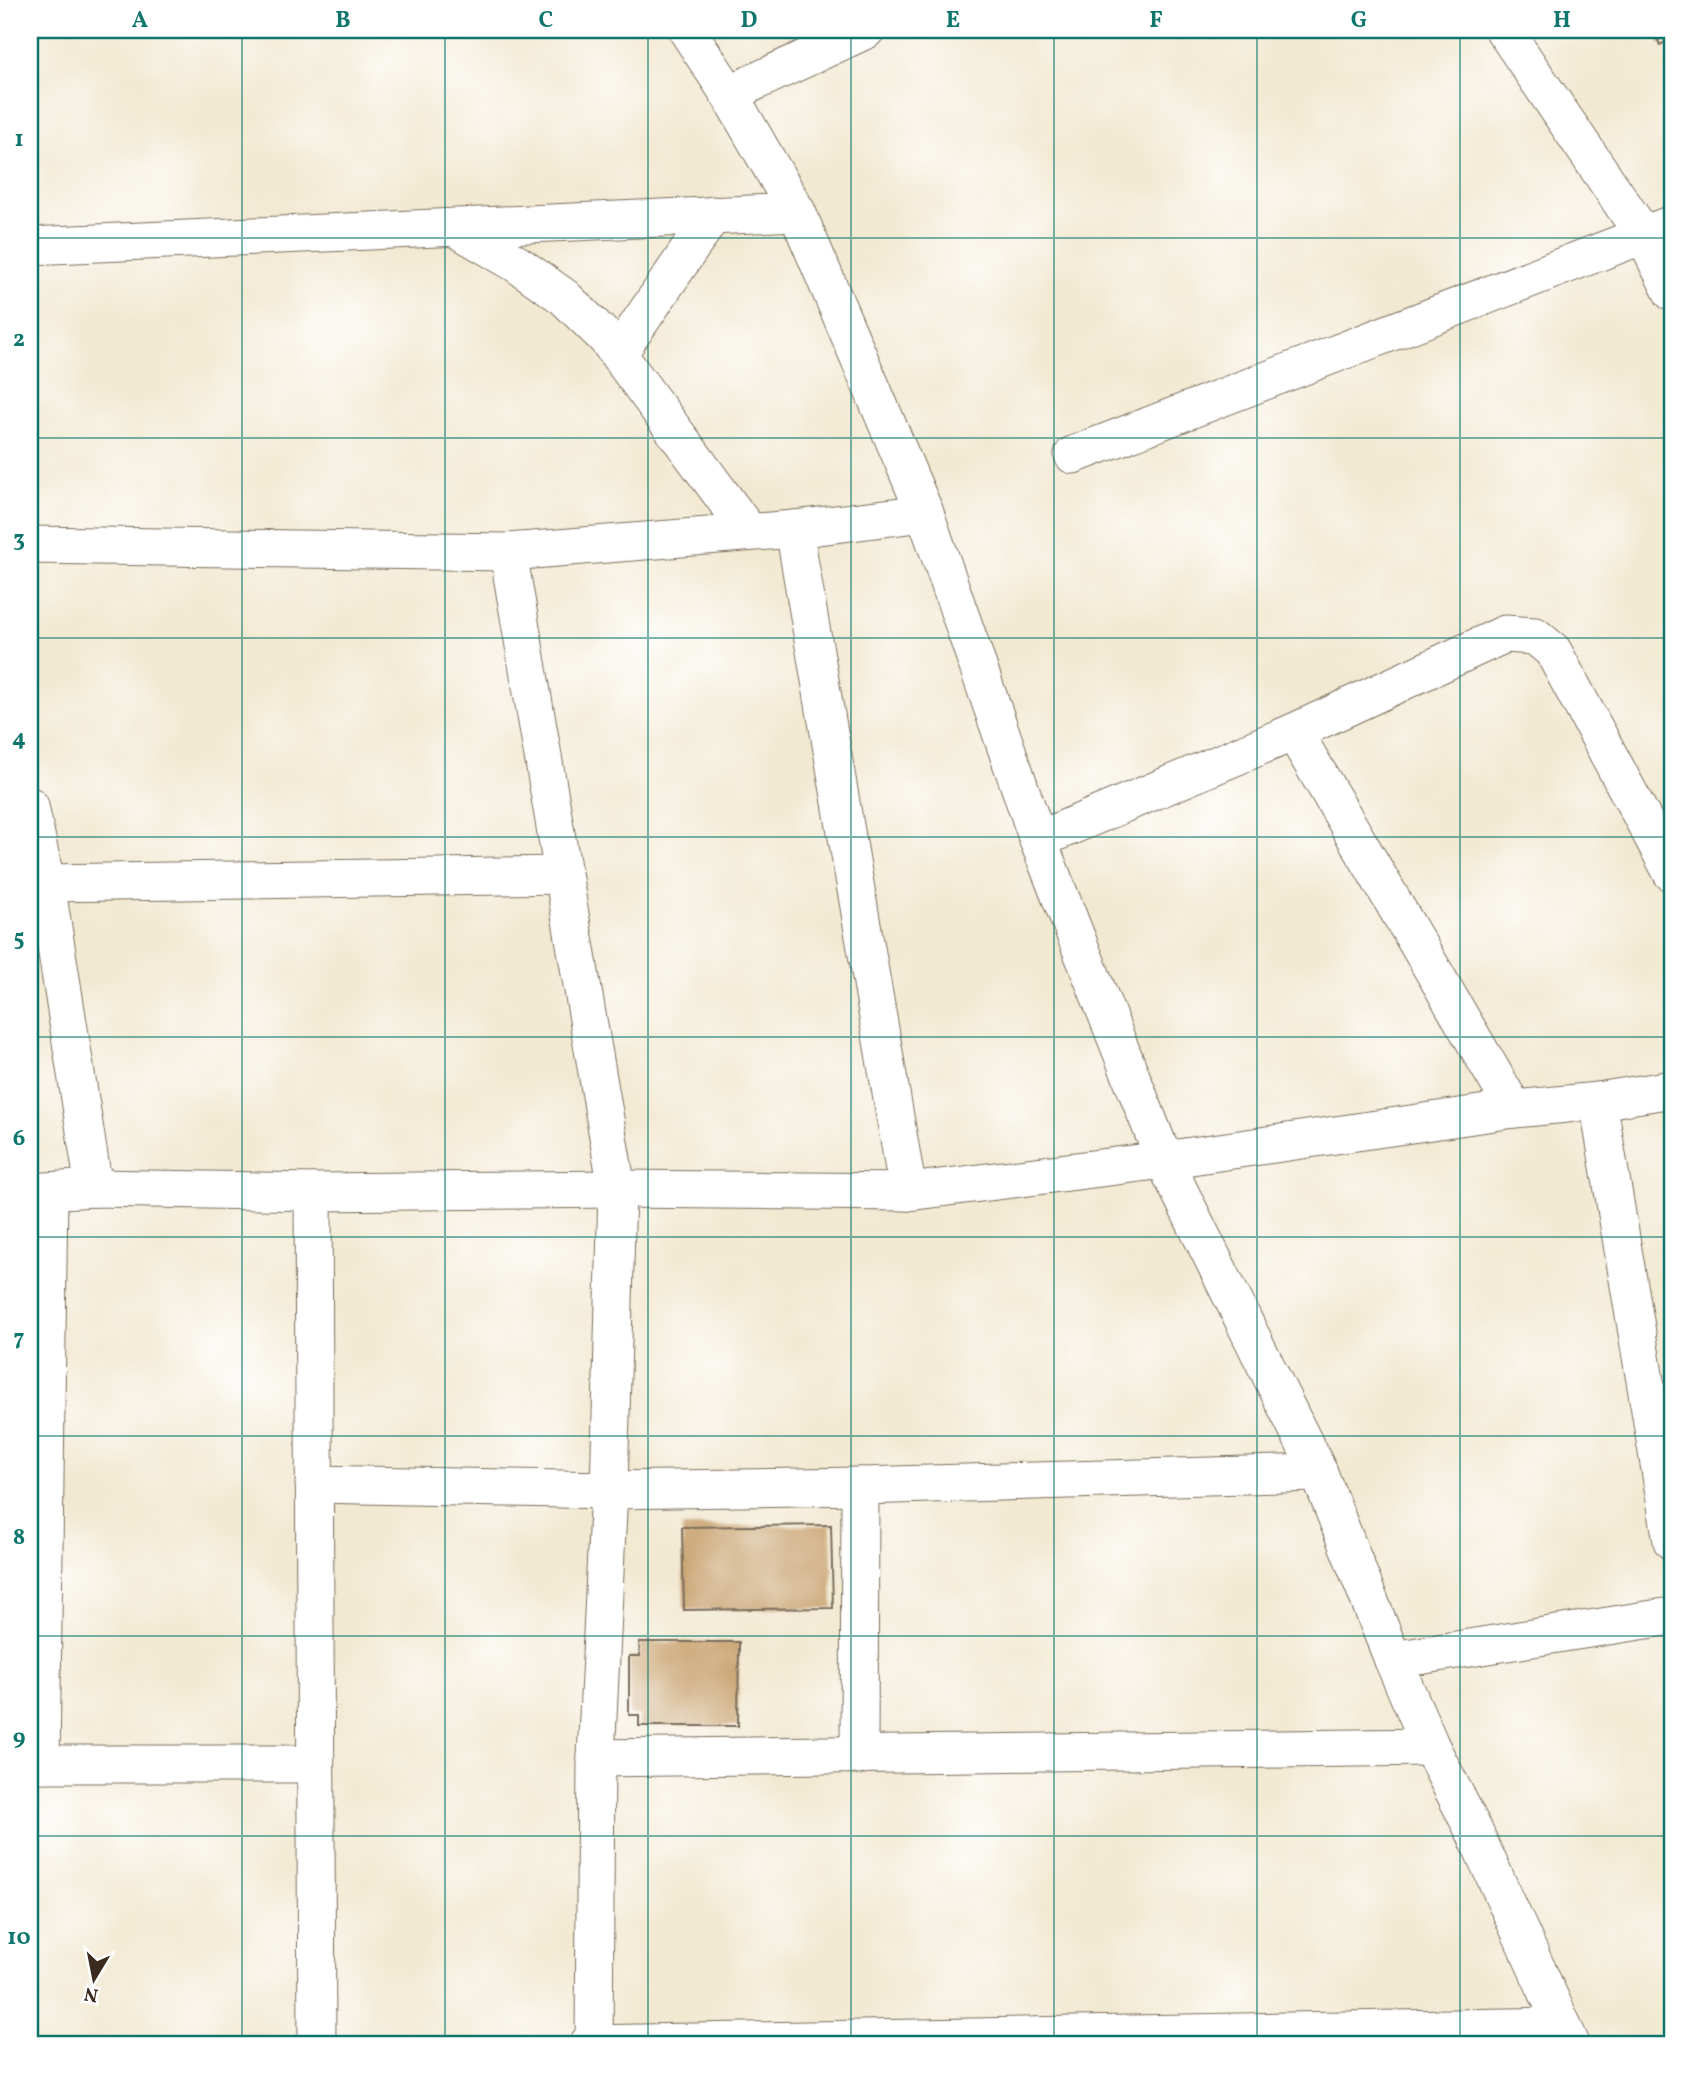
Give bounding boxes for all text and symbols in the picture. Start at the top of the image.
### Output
text: A [132,5,148,37]
text: B [335,5,351,37]
text: C [539,5,553,37]
text: D [741,5,758,37]
text: E [946,5,960,37]
text: F [1149,5,1163,37]
text: G [1351,5,1367,37]
text: H [1553,5,1571,37]
text: 1 [14,124,24,156]
text: 2 [13,324,25,356]
text: 3 [13,524,25,556]
text: 4 [12,723,26,755]
text: 5 [13,923,25,955]
text: 6 [13,1123,25,1155]
text: 7 [14,1323,25,1355]
text: 8 [13,1522,25,1554]
text: 9 [13,1722,25,1754]
text: 10 [7,1922,31,1954]
north arrow [60,1944,130,2014]
text: N [82,1980,100,2008]

